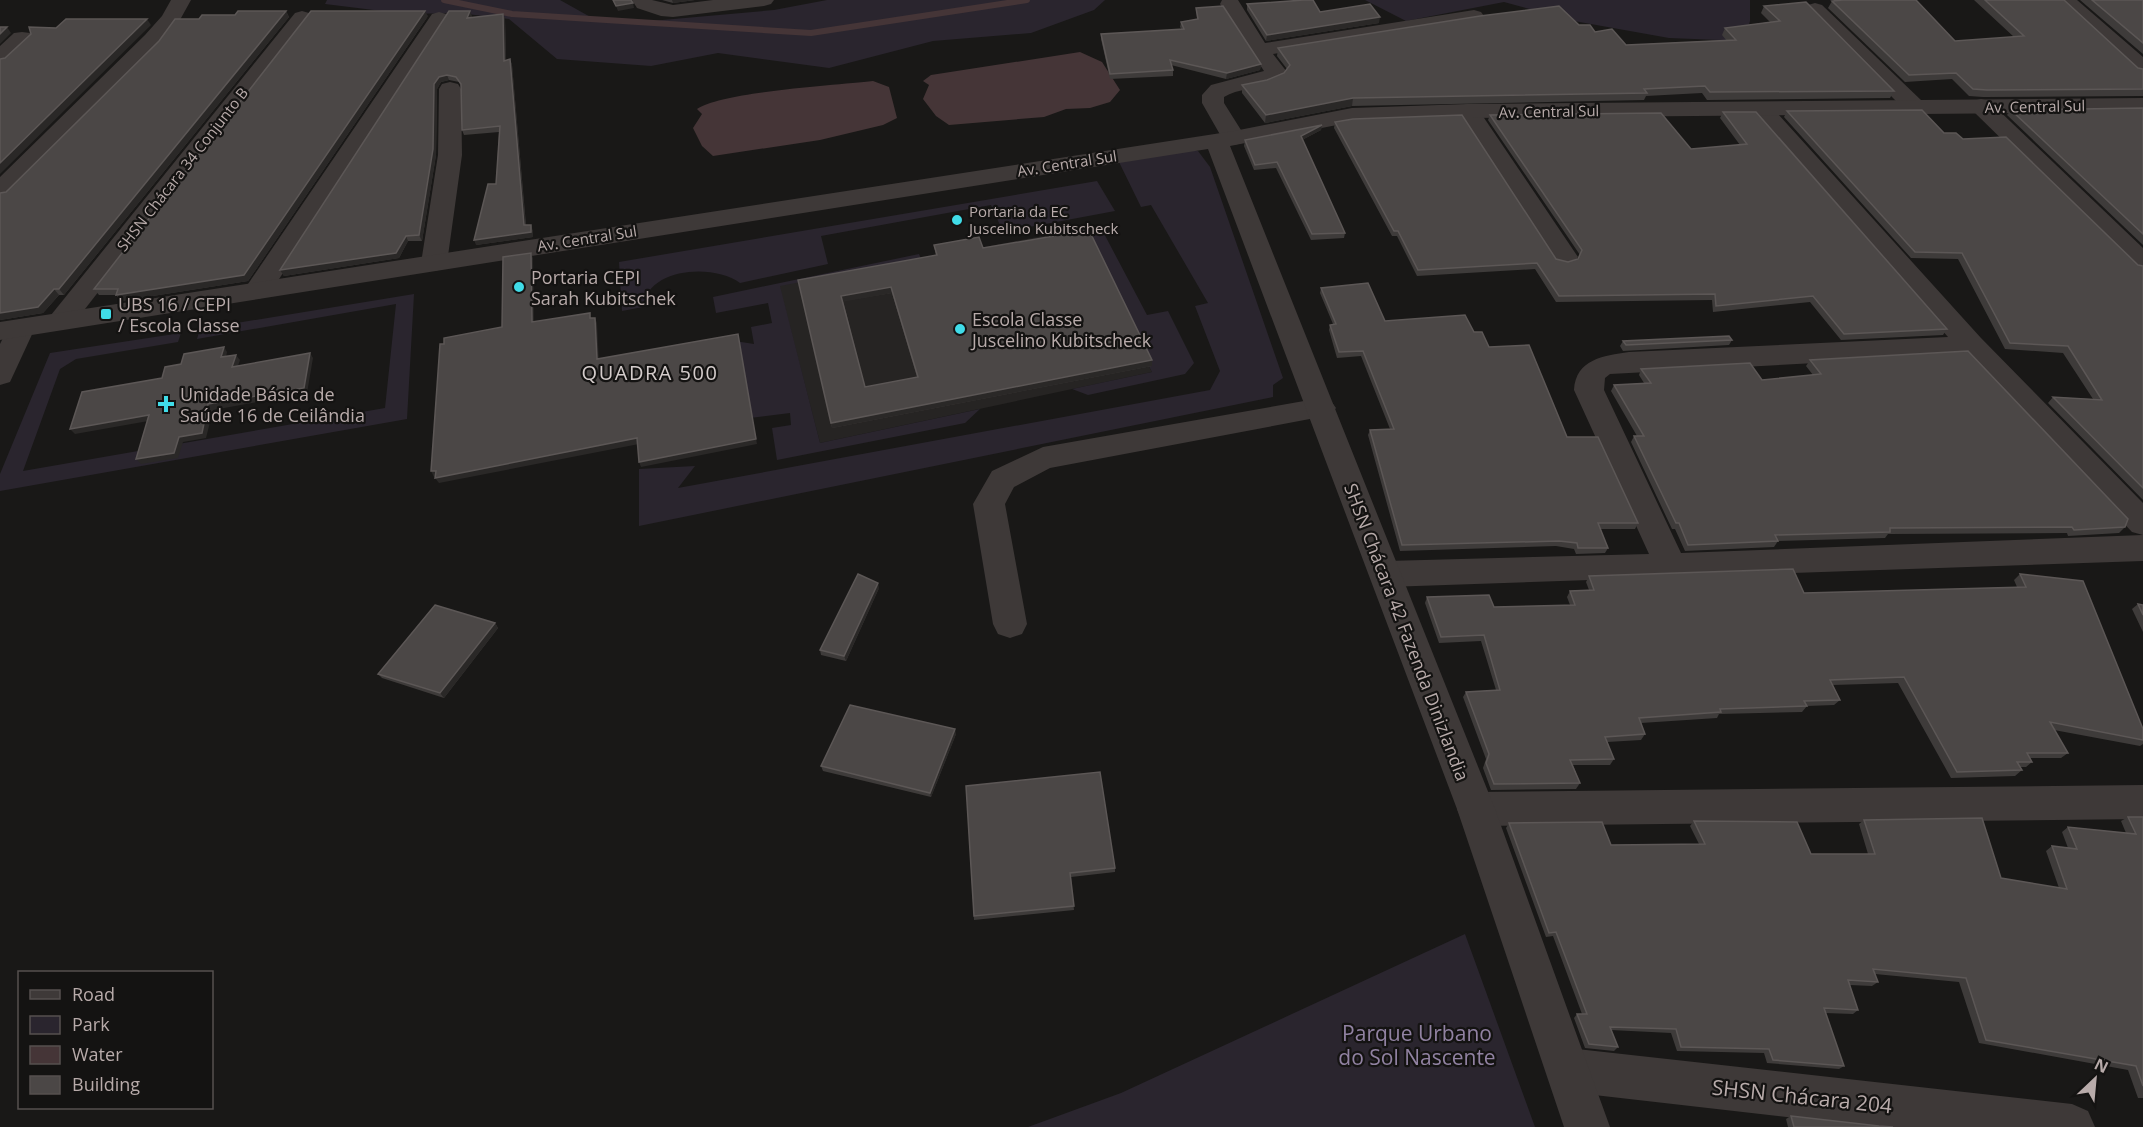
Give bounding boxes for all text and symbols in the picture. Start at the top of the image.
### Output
street label: SHSN Chácara 34 Conjunto B [112,83,252,255]
street label: Av. Central Sul [1985,95,2085,117]
street label: Av. Central Sul [1499,100,1599,122]
street label: Av. Central Sul [1016,145,1118,181]
place label: Portaria da EC Juscelino Kubitscheck [967,201,1119,238]
marker: Portaria da EC Juscelino Kubitscheck [950,213,964,227]
street label: Av. Central Sul [536,220,638,256]
place label: Portaria CEPI Sarah Kubitschek [531,265,676,310]
marker: Portaria CEPI Sarah Kubitschek [512,280,526,294]
place label: UBS 16 / CEPI / Escola Classe [118,292,240,337]
marker: UBS 16 / CEPI / Escola Classe [99,307,113,321]
place label: Escola Classe Juscelino Kubitscheck [970,307,1152,352]
marker: Escola Classe Juscelino Kubitscheck [953,322,967,336]
district label: QUADRA 500 [582,359,718,386]
place label: Unidade Básica de Saúde 16 de Ceilândia [180,382,365,427]
marker: Unidade Básica de Saúde 16 de Ceilândia [157,395,175,413]
street label: SHSN Chácara 42 Fazenda Dinizlandia [1339,480,1475,784]
legend [18,971,213,1109]
text: Road [72,982,115,1006]
text: Park [72,1012,110,1036]
park label: Parque Urbano do Sol Nascente [1338,1019,1496,1071]
text: Water [72,1042,123,1066]
north arrow [2065,1049,2125,1109]
text: N [2091,1053,2112,1078]
text: Building [72,1072,140,1096]
street label: SHSN Chácara 204 [1711,1073,1893,1119]

